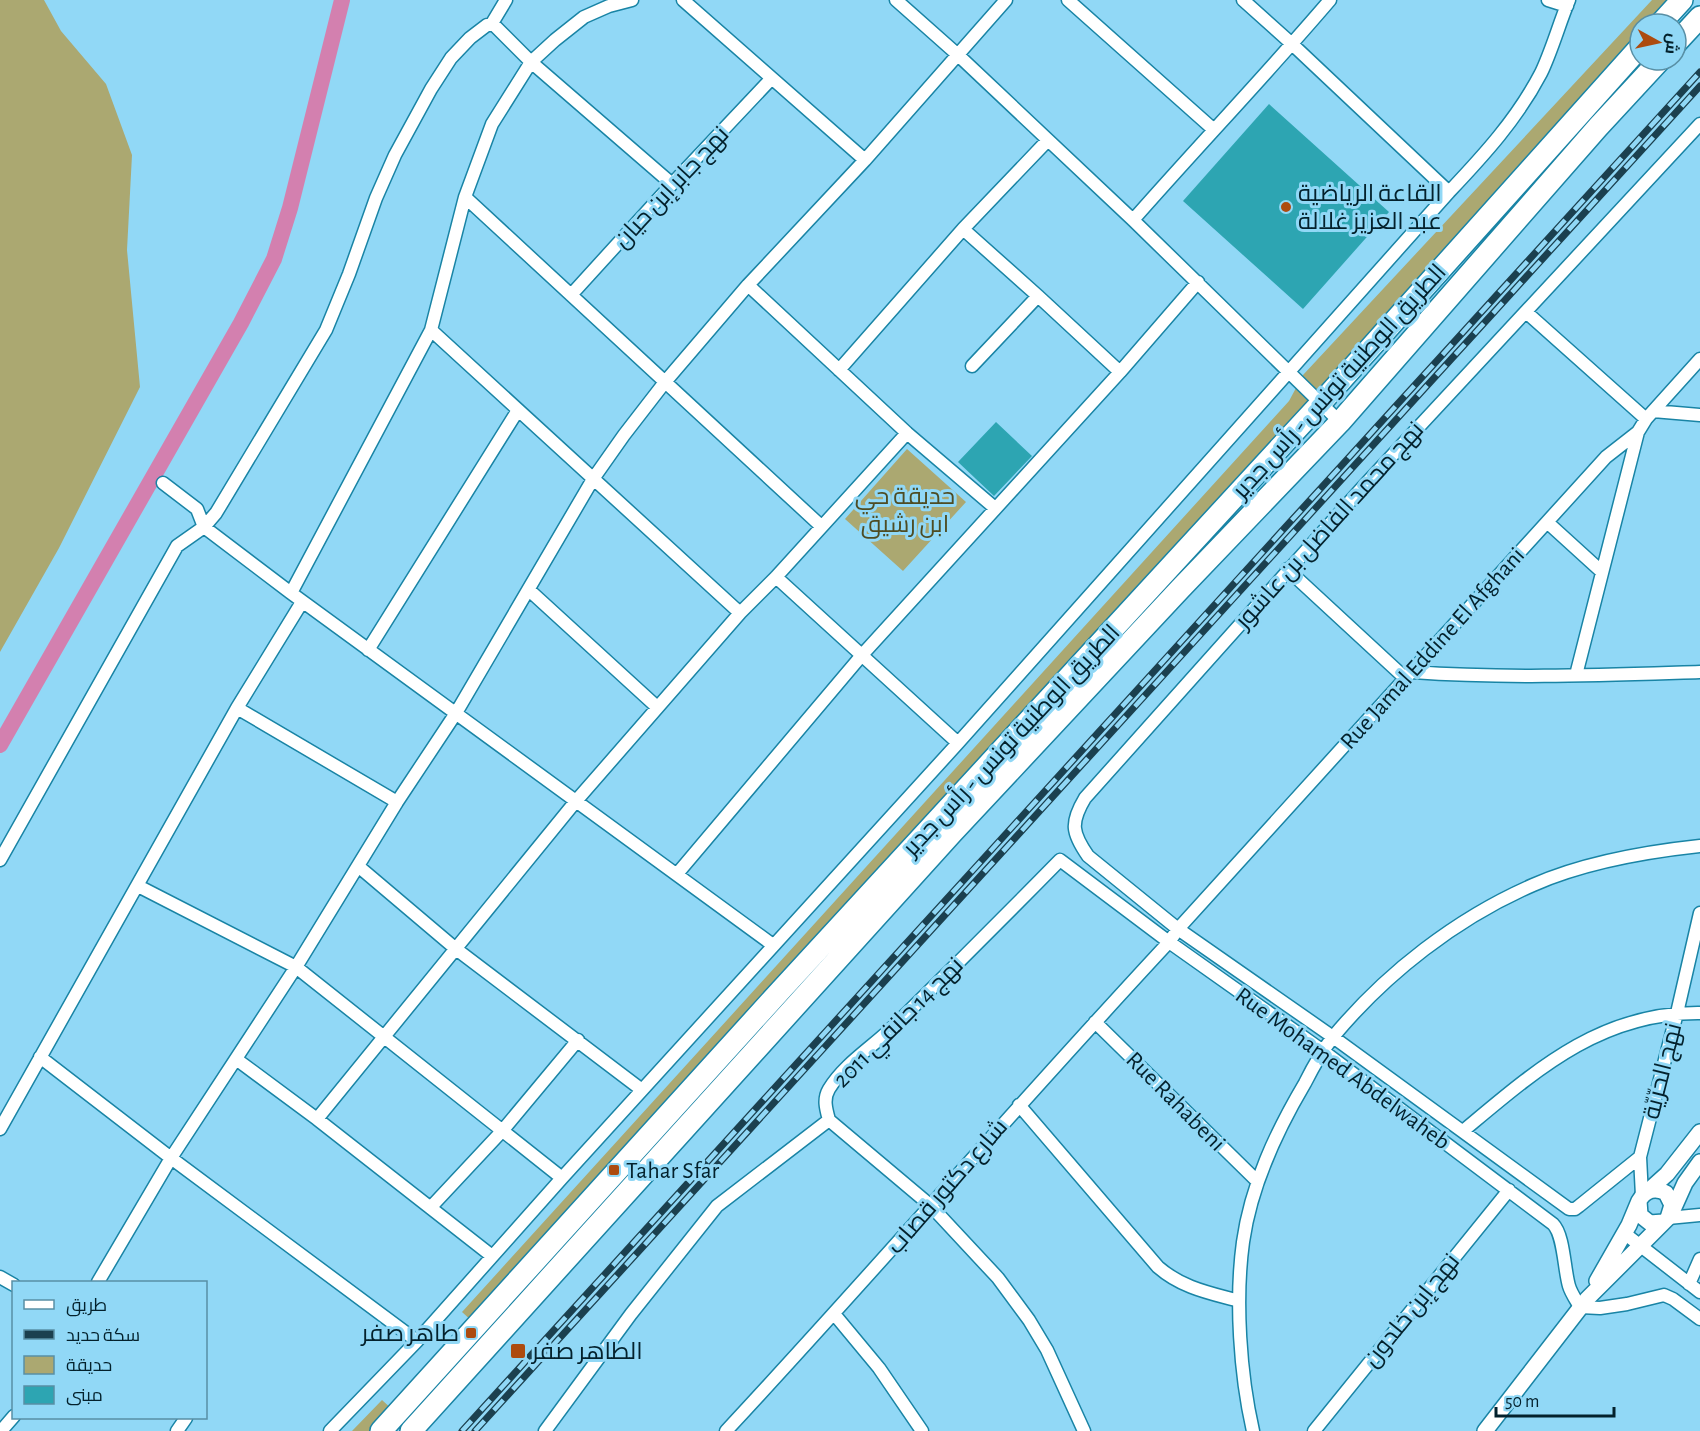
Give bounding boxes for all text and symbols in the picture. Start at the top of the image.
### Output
north arrow [1628,12,1688,72]
text: ش [1662,33,1682,55]
street label: نهج جابر إبن حيان [610,122,736,255]
place label: القاعة الرياضية عبد العزيز غلالة [1298,182,1442,234]
marker: القاعة الرياضية عبد العزيز غلالة [1279,200,1293,214]
street label: الطريق الوطنية تونس - رأس جدير [1223,257,1453,506]
street label: نهج محمد الفاضل بن عاشور [1229,417,1431,637]
park label: حديقة حي ابن رشيق [855,485,955,539]
street label: Rue Jamal Eddine El Afghani [1336,543,1529,754]
street label: الطريق الوطنية تونس - رأس جدير [894,617,1126,864]
street label: نهج 14 جانفي 2011 [829,953,972,1096]
street label: Rue Mohamed Abdelwaheb [1231,983,1454,1155]
street label: نهج الحرّيّة [1639,1021,1689,1123]
street label: Rue Rahabeni [1121,1048,1229,1156]
street label: شارع دكتور قصاب [882,1114,1015,1260]
place label: Tahar Sfar [626,1159,720,1183]
marker: Tahar Sfar [607,1163,621,1177]
street label: نهج إبن خلدون [1359,1250,1467,1373]
legend [12,1281,207,1419]
text: طريق [66,1297,107,1317]
place label: طاهر صفر [360,1322,459,1346]
marker: طاهر صفر [464,1326,478,1340]
text: سكة حديد [66,1327,140,1345]
place label: الطاهر صفر [530,1340,643,1364]
marker: الطاهر صفر [509,1342,527,1360]
text: حديقة [66,1357,112,1375]
scale bar [1496,1380,1614,1418]
text: مبنى [66,1387,103,1406]
text: 50 m [1505,1393,1539,1411]

